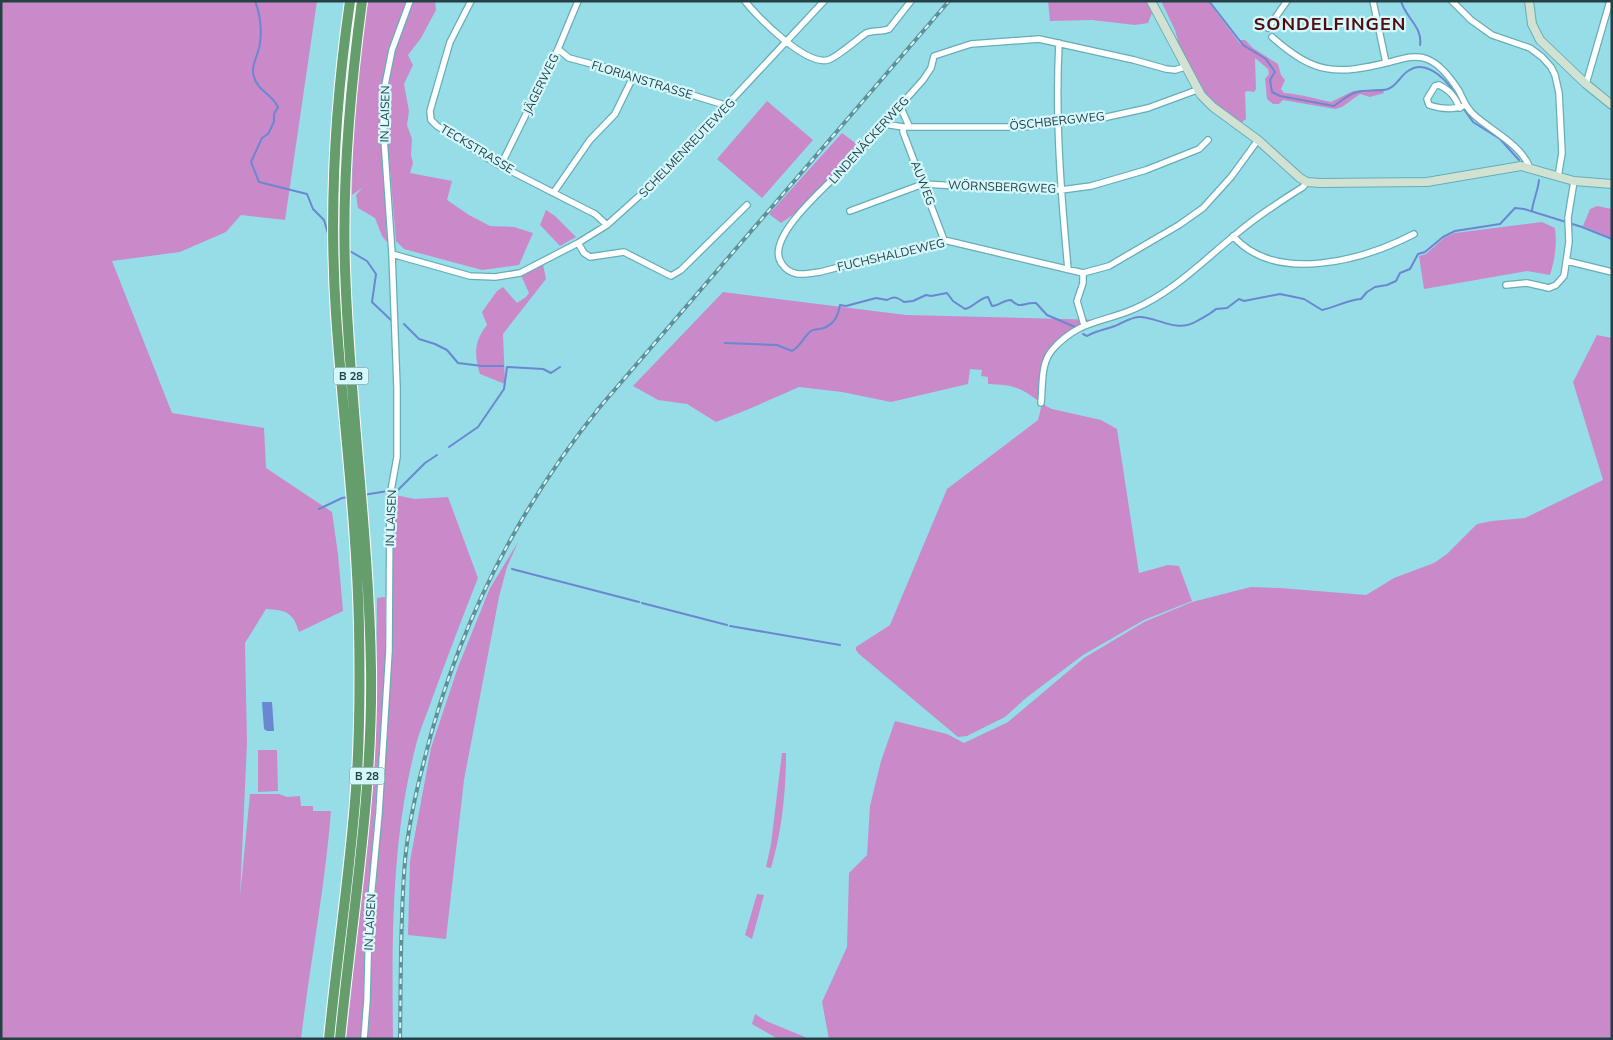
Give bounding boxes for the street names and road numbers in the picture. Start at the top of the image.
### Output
street label: JÄGERWEG [519,51,562,117]
street label: FLORIANSTRASSE [590,57,694,102]
street label: IN LAISEN [377,85,392,143]
street label: LINDENÄCKERWEG [825,93,912,186]
street label: SCHELMENREUTEWEG [635,95,738,200]
street label: ÖSCHBERGWEG [1009,108,1105,133]
street label: TECKSTRASSE [438,121,517,176]
street label: AUWEG [908,158,939,207]
street label: WÖRNSBERGWEG [948,177,1056,196]
street label: FUCHSHALDEWEG [836,235,946,274]
road number: B 28 [334,368,368,384]
street label: IN LAISEN [382,489,399,547]
road number: B 28 [350,768,384,784]
street label: IN LAISEN [361,893,378,951]

